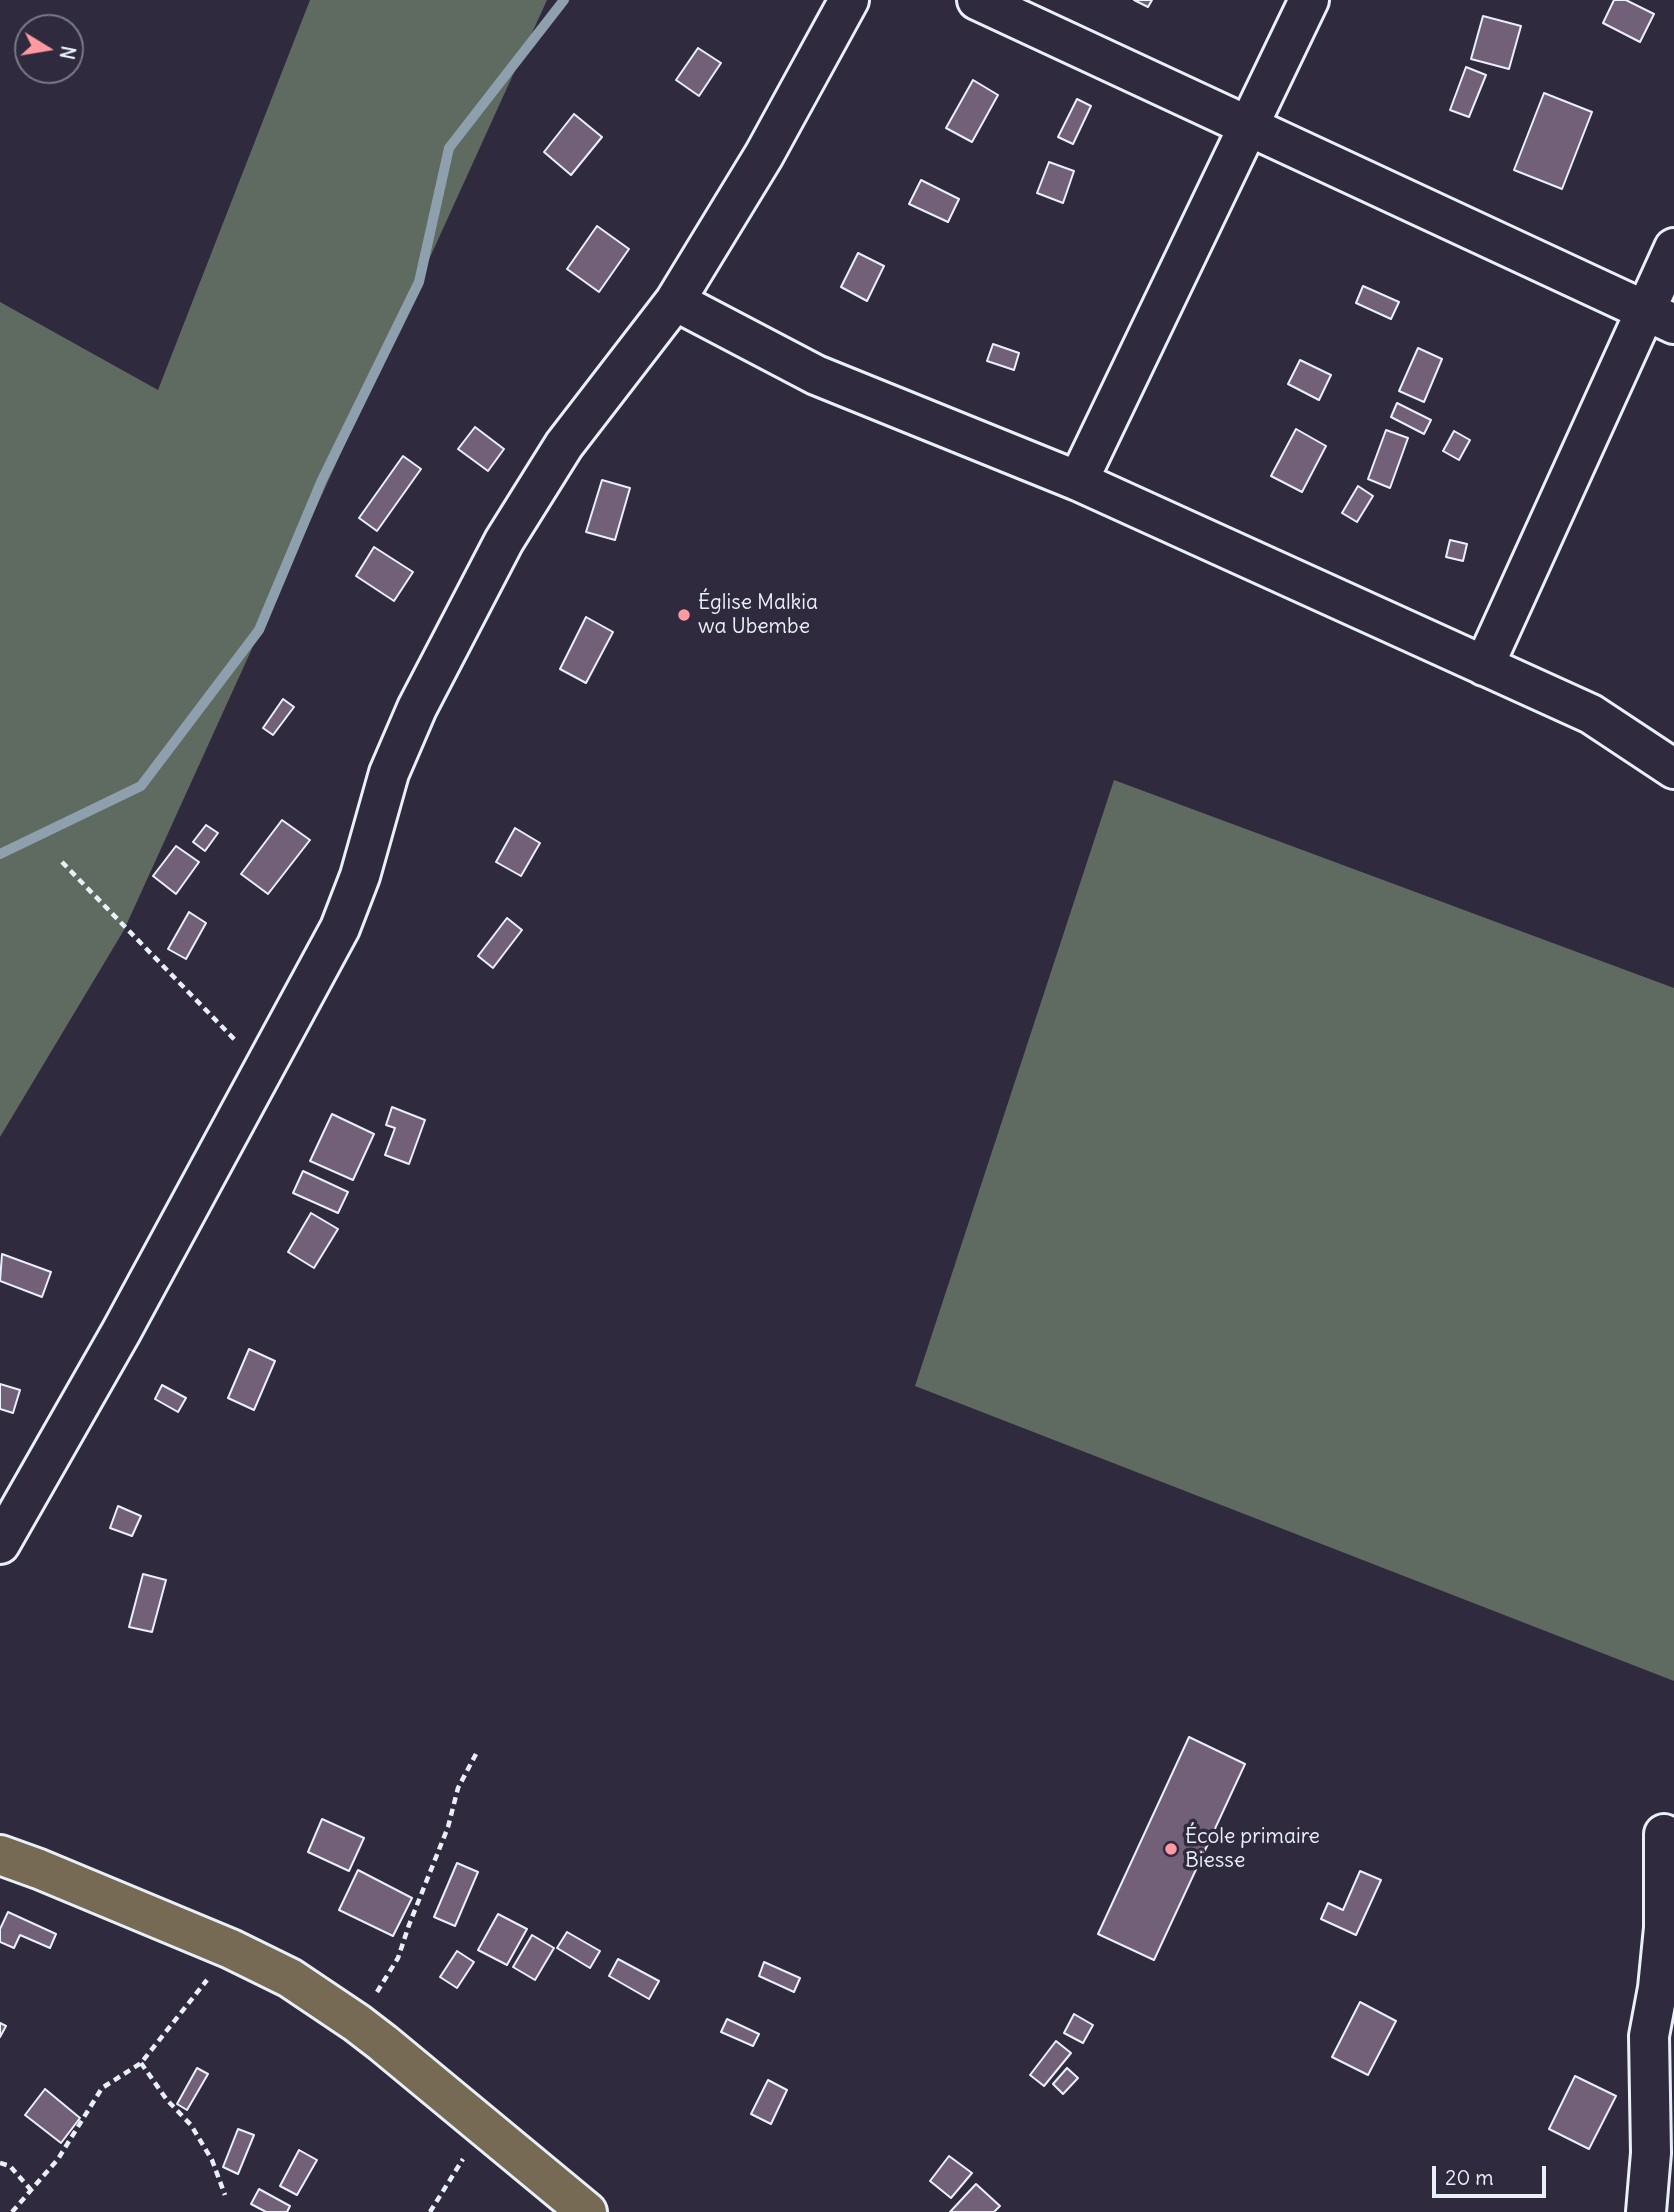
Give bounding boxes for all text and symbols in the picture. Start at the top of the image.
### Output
north arrow [14,14,84,84]
text: N [55,44,81,61]
place label: Église Malkia wa Ubembe [698,590,818,640]
marker: Église Malkia wa Ubembe [676,607,692,623]
place label: École primaire Biesse [1185,1824,1320,1874]
marker: École primaire Biesse [1163,1841,1179,1857]
scale bar [1436,2152,1550,2196]
text: 20 m [1445,2164,1494,2191]

